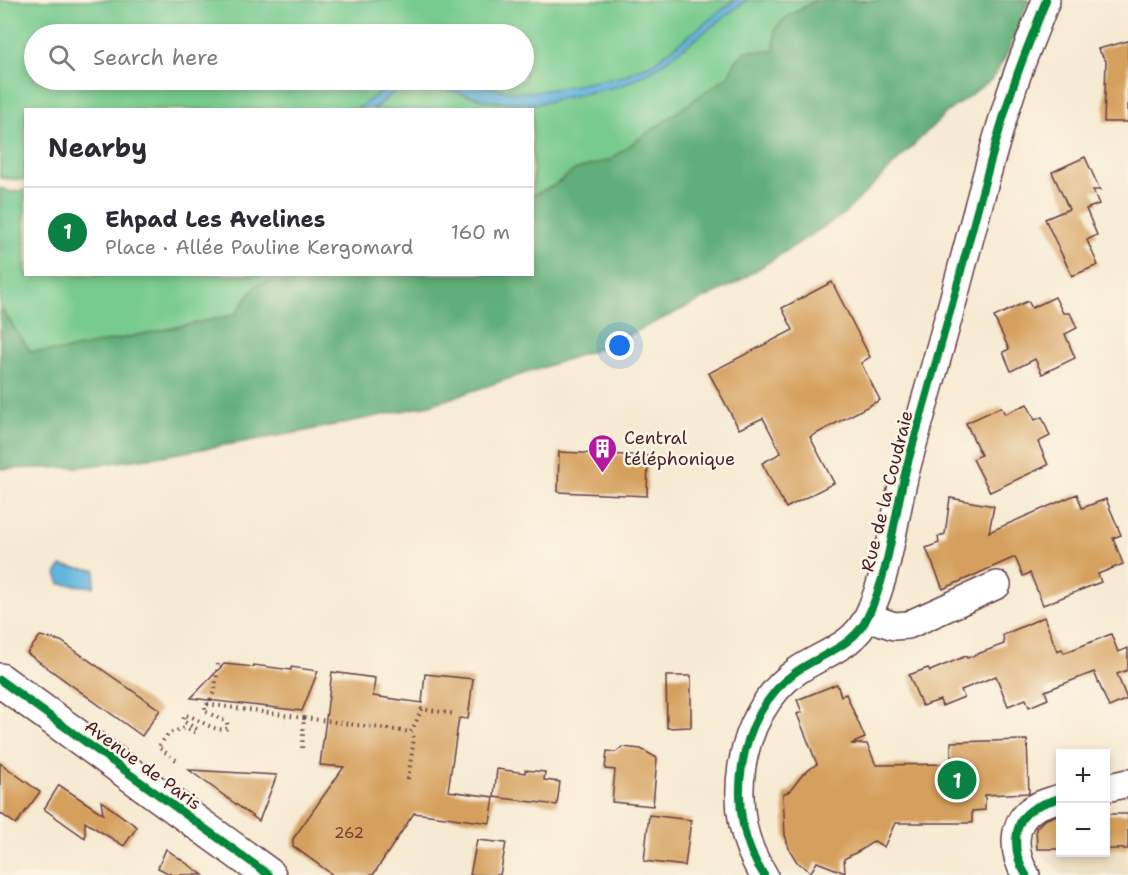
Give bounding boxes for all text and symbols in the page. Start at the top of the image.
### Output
search box [24,24,534,90]
icon: search [45,41,78,74]
text: Search here [93,43,219,72]
text: Nearby [48,130,147,165]
text: Ehpad Les Avelines [105,205,325,234]
text: 1 [63,219,72,245]
text: 160 m [451,219,510,245]
text: Place · Allée Pauline Kergomard [105,234,413,260]
your location [605,331,634,360]
street label: Rue de la Coudraie [855,408,919,574]
place label: Central téléphonique [624,426,735,471]
building icon: Central téléphonique [587,432,619,474]
street label: Avenue de Paris [80,714,206,816]
map controls [1056,749,1110,857]
button: + [1056,749,1110,803]
pin: 1 [938,758,976,802]
button: − [1056,803,1110,857]
house number: 262 [334,823,364,843]

